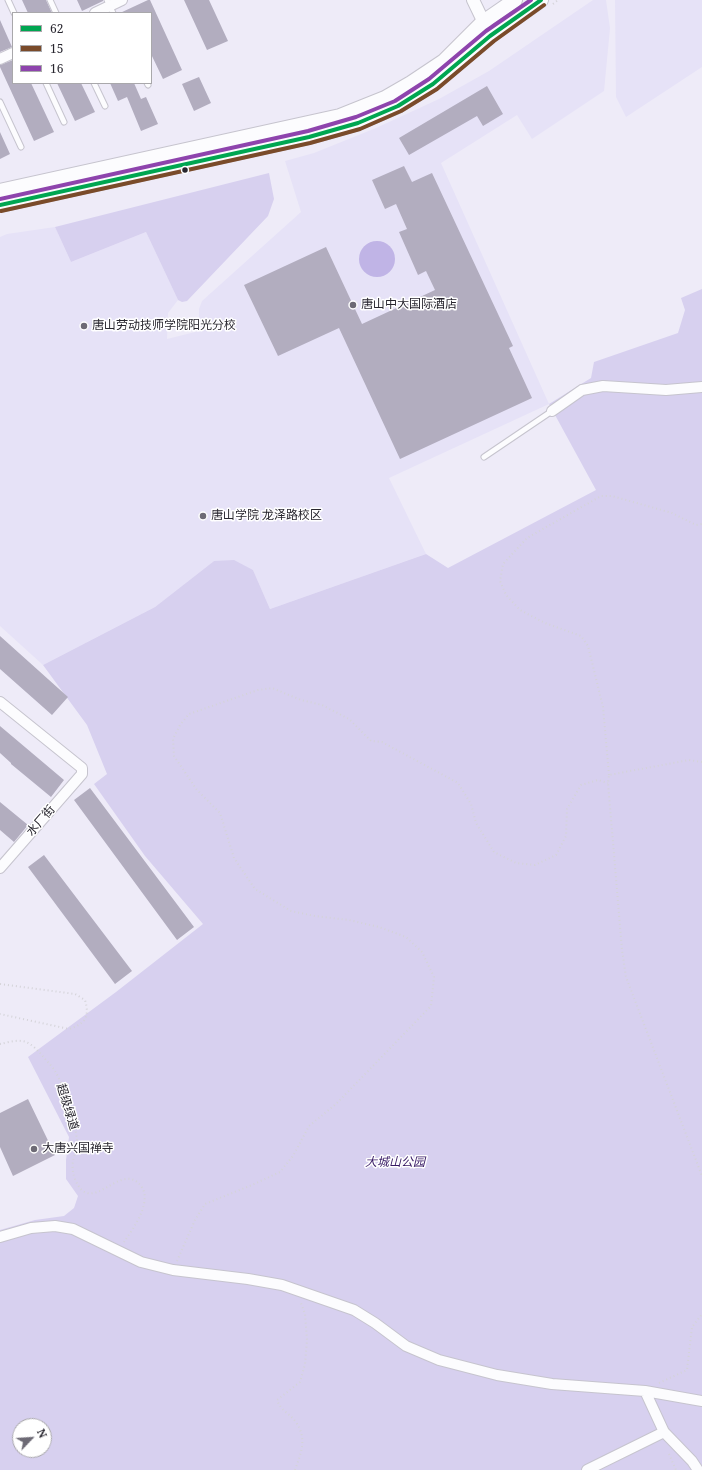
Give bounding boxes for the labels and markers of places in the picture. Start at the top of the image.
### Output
unlabelled marker [180,165,190,175]
place label: 唐山中大国际酒店 [361,298,457,312]
marker: 唐山中大国际酒店 [348,300,358,310]
place label: 唐山劳动技师学院阳光分校 [92,319,236,333]
marker: 唐山劳动技师学院阳光分校 [79,321,89,331]
place label: 唐山学院 龙泽路校区 [211,509,322,523]
marker: 唐山学院 龙泽路校区 [198,511,208,521]
place label: 大唐兴国禅寺 [42,1142,114,1156]
marker: 大唐兴国禅寺 [29,1144,39,1154]

